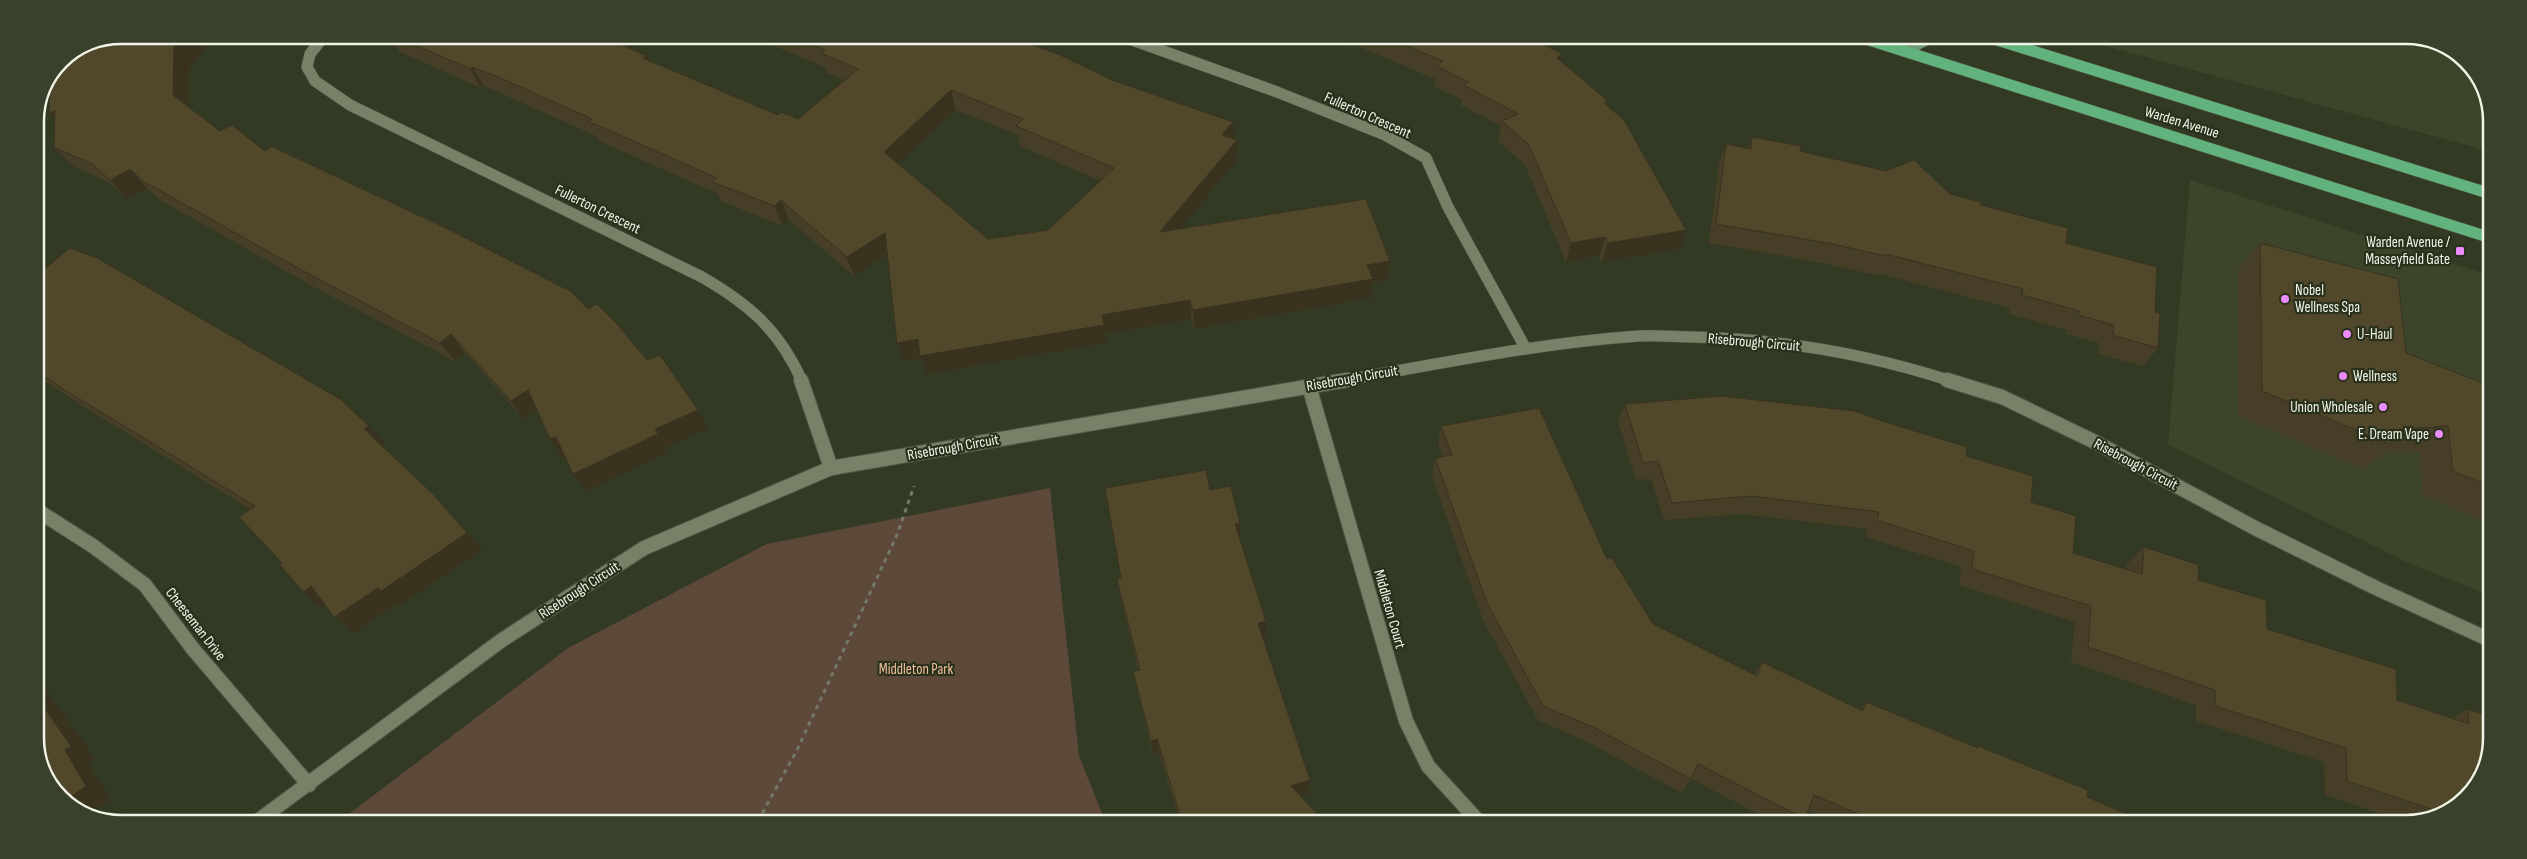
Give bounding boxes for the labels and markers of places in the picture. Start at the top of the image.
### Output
place label: Warden Avenue / Masseyfield Gate [2365,233,2451,269]
marker: Warden Avenue / Masseyfield Gate [2454,245,2466,257]
place label: Nobel Wellness Spa [2295,281,2360,317]
marker: Nobel Wellness Spa [2279,293,2291,305]
place label: U-Haul [2357,325,2392,344]
marker: U-Haul [2341,328,2353,340]
place label: Wellness [2353,367,2397,386]
marker: Wellness [2337,370,2349,382]
place label: Union Wholesale [2290,398,2373,417]
marker: Union Wholesale [2377,401,2389,413]
place label: E. Dream Vape [2358,425,2429,444]
marker: E. Dream Vape [2433,428,2445,440]

